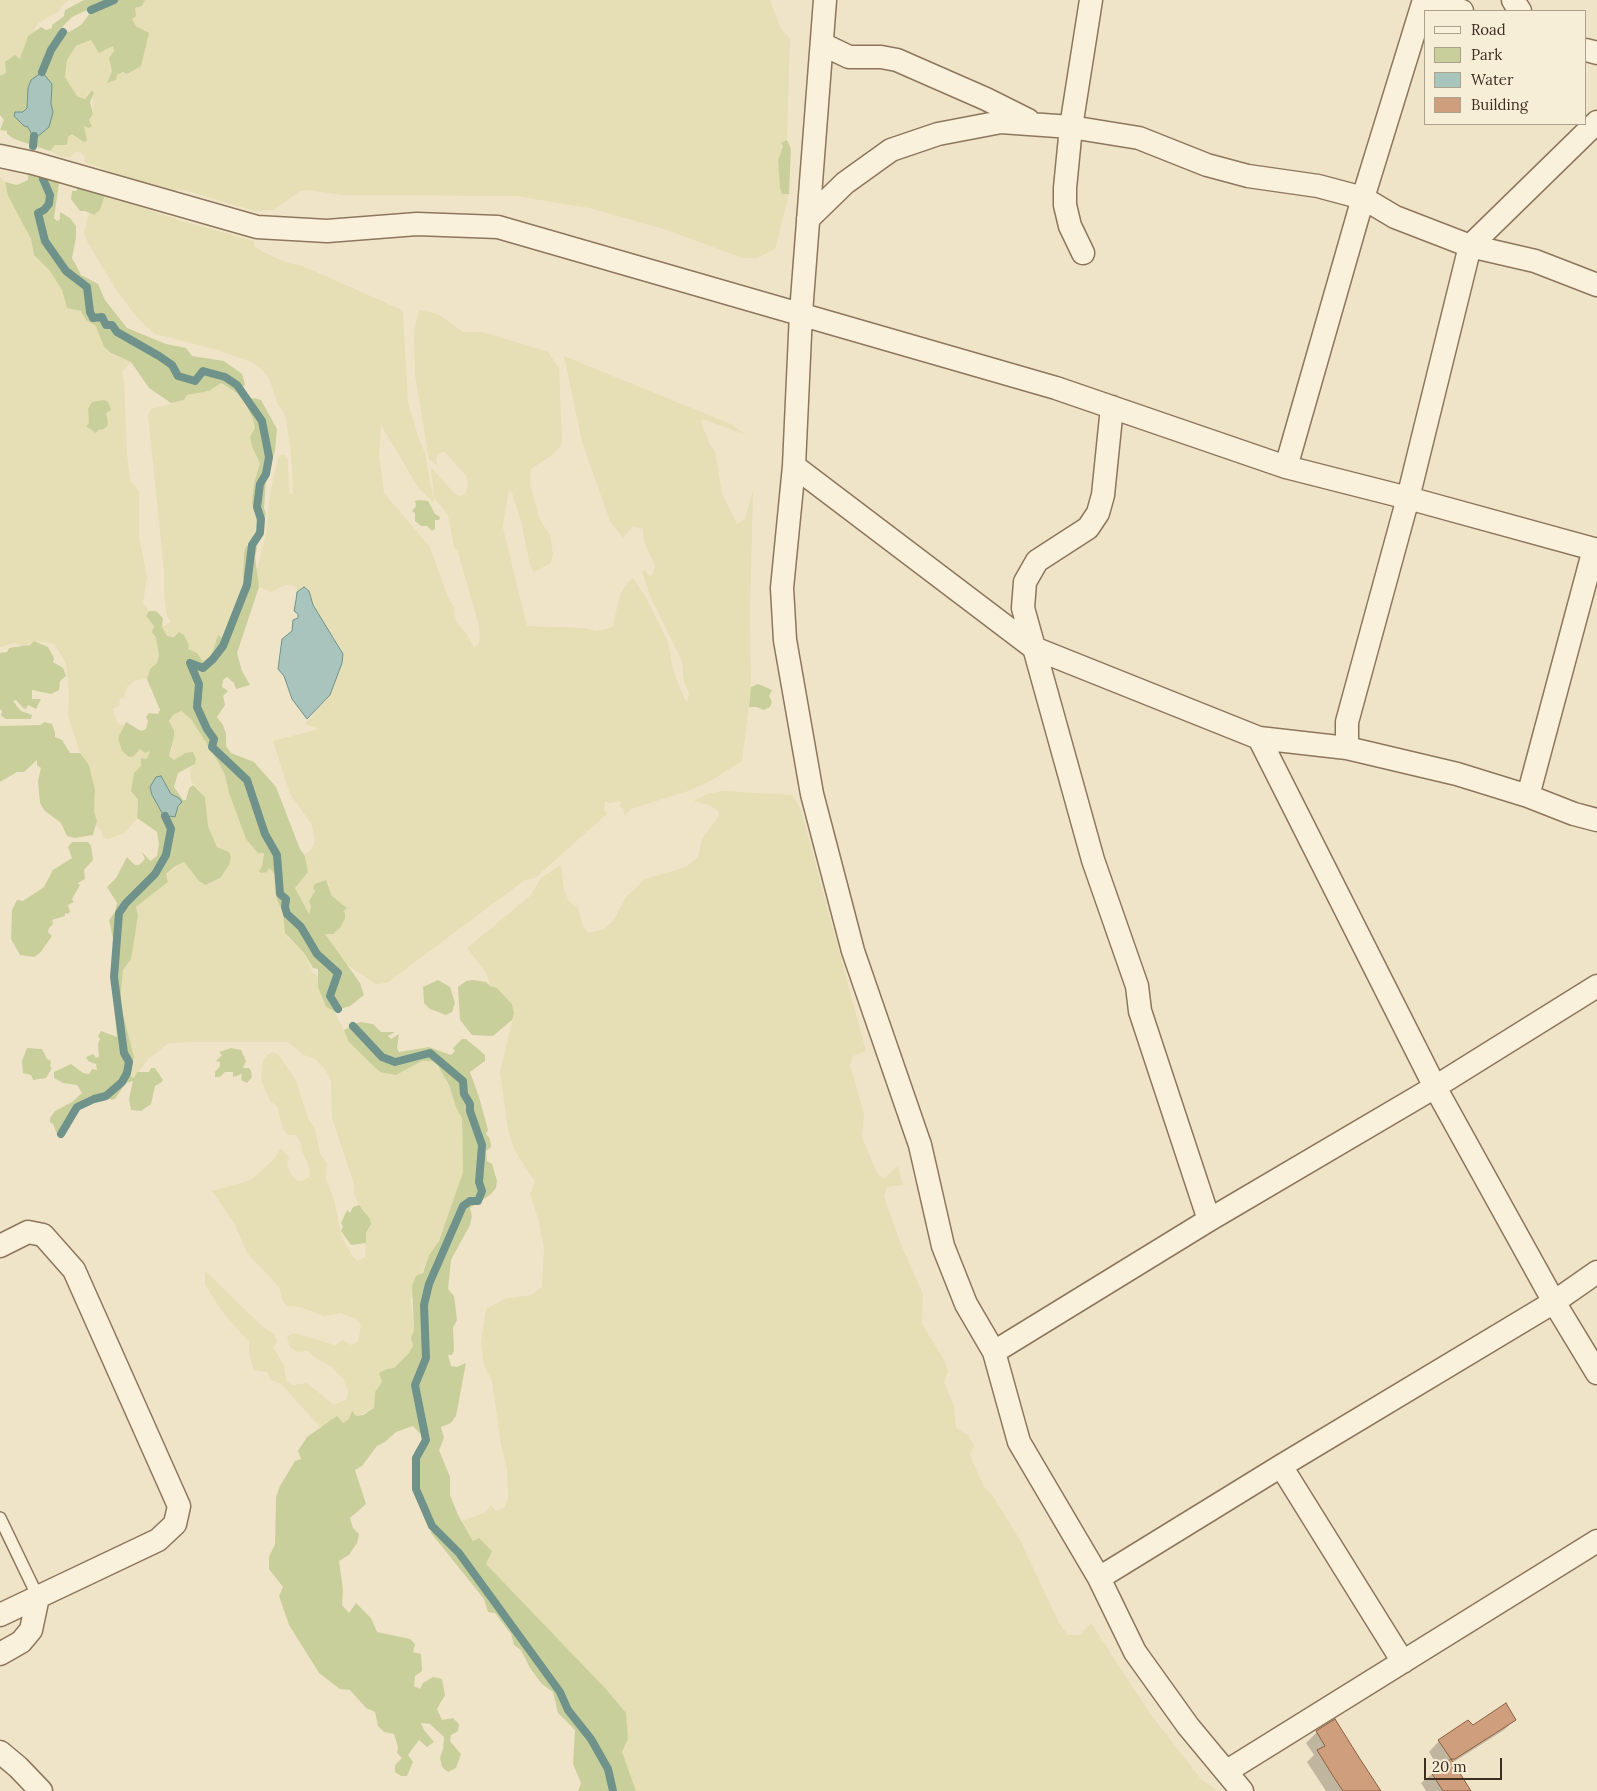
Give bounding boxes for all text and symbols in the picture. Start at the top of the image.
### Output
legend [1424,10,1587,125]
text: Road [1471,20,1506,39]
text: Park [1471,45,1502,64]
text: Water [1471,70,1513,89]
text: Building [1471,95,1528,114]
scale bar [1427,1748,1504,1780]
text: 20 m [1432,1757,1467,1776]

